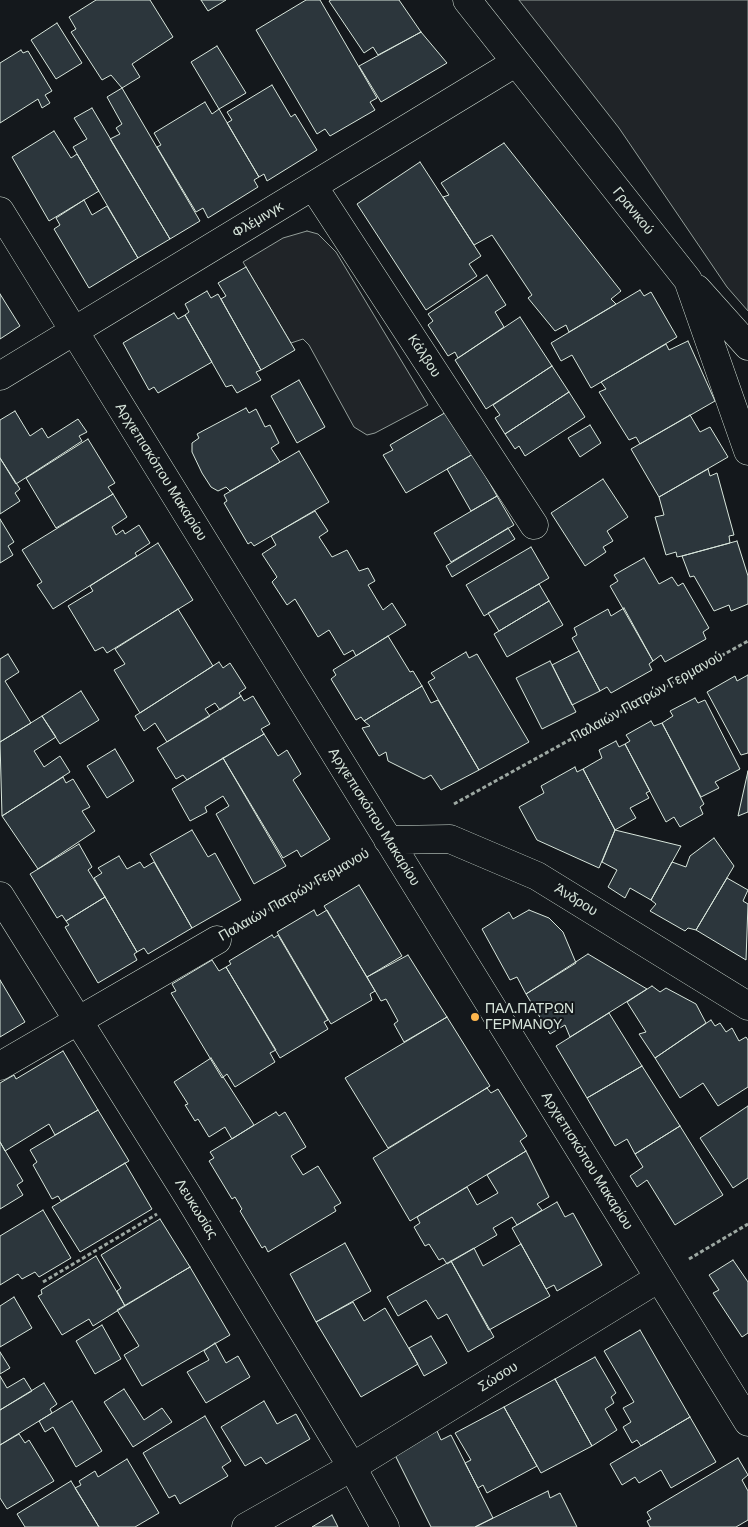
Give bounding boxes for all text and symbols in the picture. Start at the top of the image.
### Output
street label: Γρανικού [609,184,657,238]
street label: Φλέμινγκ [229,198,287,242]
street label: Κάλβου [404,331,444,381]
street label: Αρχιεπισκόπου Μακαρίου [112,400,210,544]
street label: Παλαιών Πατρών Γερμανού [568,648,726,746]
street label: Αρχιεπισκόπου Μακαρίου [325,745,423,889]
street label: Παλαιών Πατρών Γερμανού [216,845,372,945]
street label: Άνδρου [551,880,601,920]
place label: ΠΑΛ.ΠΑΤΡΩΝ ΓΕΡΜΑΝΟΥ [485,1001,574,1034]
marker: ΠΑΛ.ΠΑΤΡΩΝ ΓΕΡΜΑΝΟΥ [469,1011,481,1023]
street label: Αρχιεπισκόπου Μακαρίου [538,1089,636,1233]
street label: Λευκωσίας [171,1176,221,1242]
street label: Σώσου [475,1358,521,1396]

